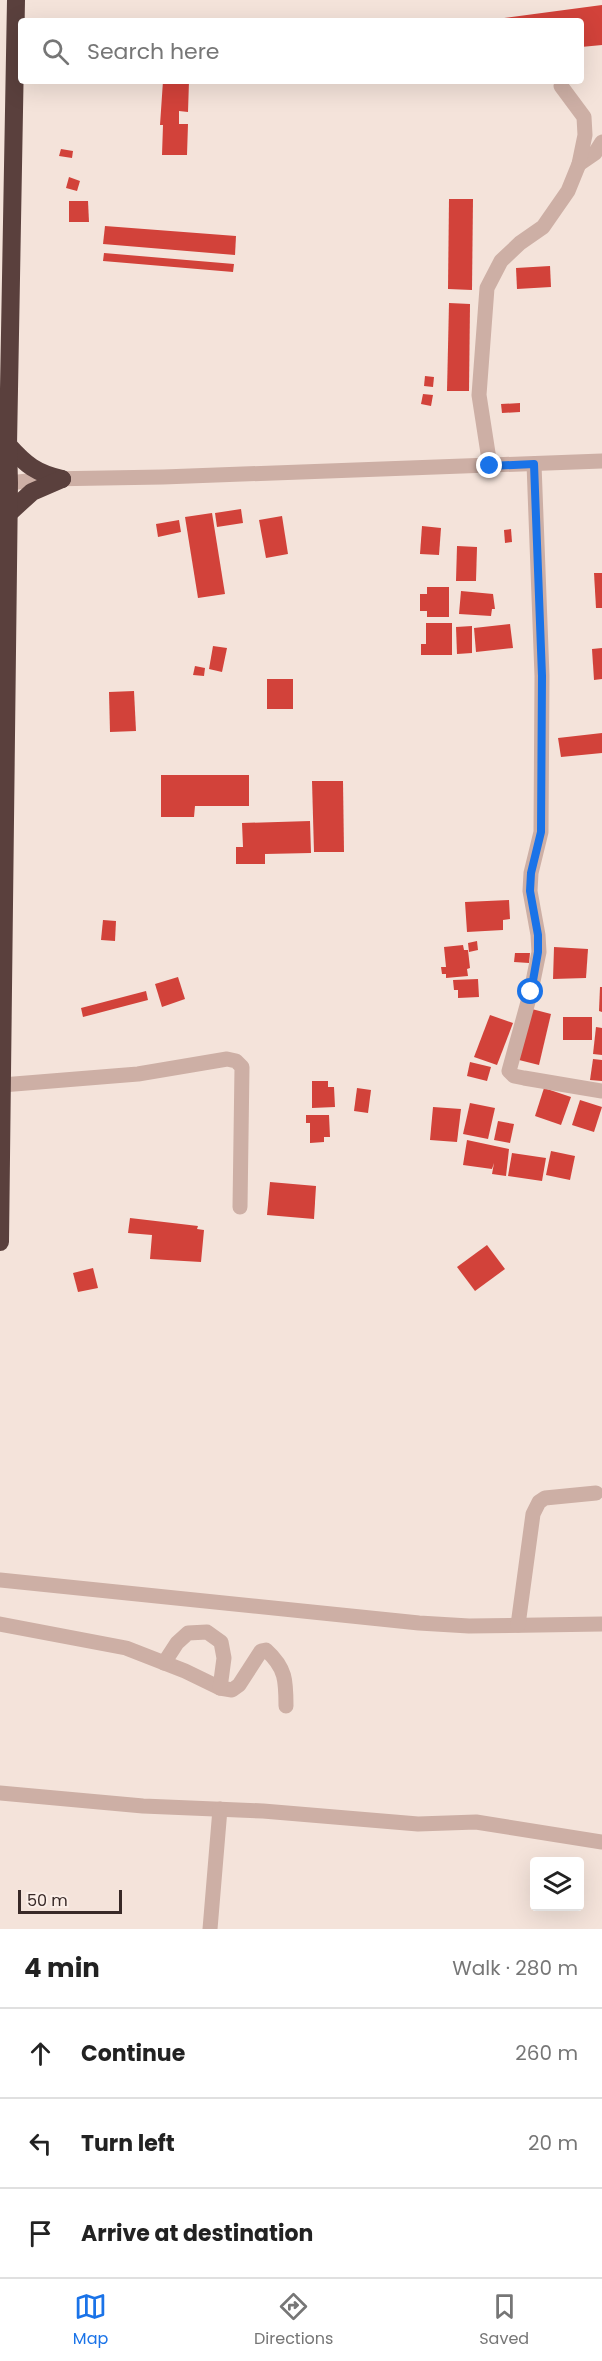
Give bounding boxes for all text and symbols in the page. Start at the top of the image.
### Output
search box [18,18,584,84]
icon: search [39,35,72,68]
text: Search here [87,36,220,67]
route end [476,452,502,478]
route start [517,978,543,1004]
map controls [530,1857,584,1911]
button: layers [530,1857,584,1911]
scale bar [18,1887,122,1914]
text: 50 m [27,1889,68,1912]
text: 4 min [24,1950,100,1986]
text: Walk · 280 m [452,1954,578,1982]
icon: ahead [24,2037,57,2070]
text: Continue [81,2038,185,2069]
text: 260 m [515,2039,578,2067]
icon: left [24,2127,57,2160]
text: Turn left [81,2128,175,2159]
text: 20 m [528,2129,578,2157]
icon: arrive [24,2217,57,2250]
text: Arrive at destination [81,2218,313,2249]
tab: Map [73,2290,108,2351]
tab: Directions [254,2290,333,2351]
tab: Saved [479,2290,529,2351]

